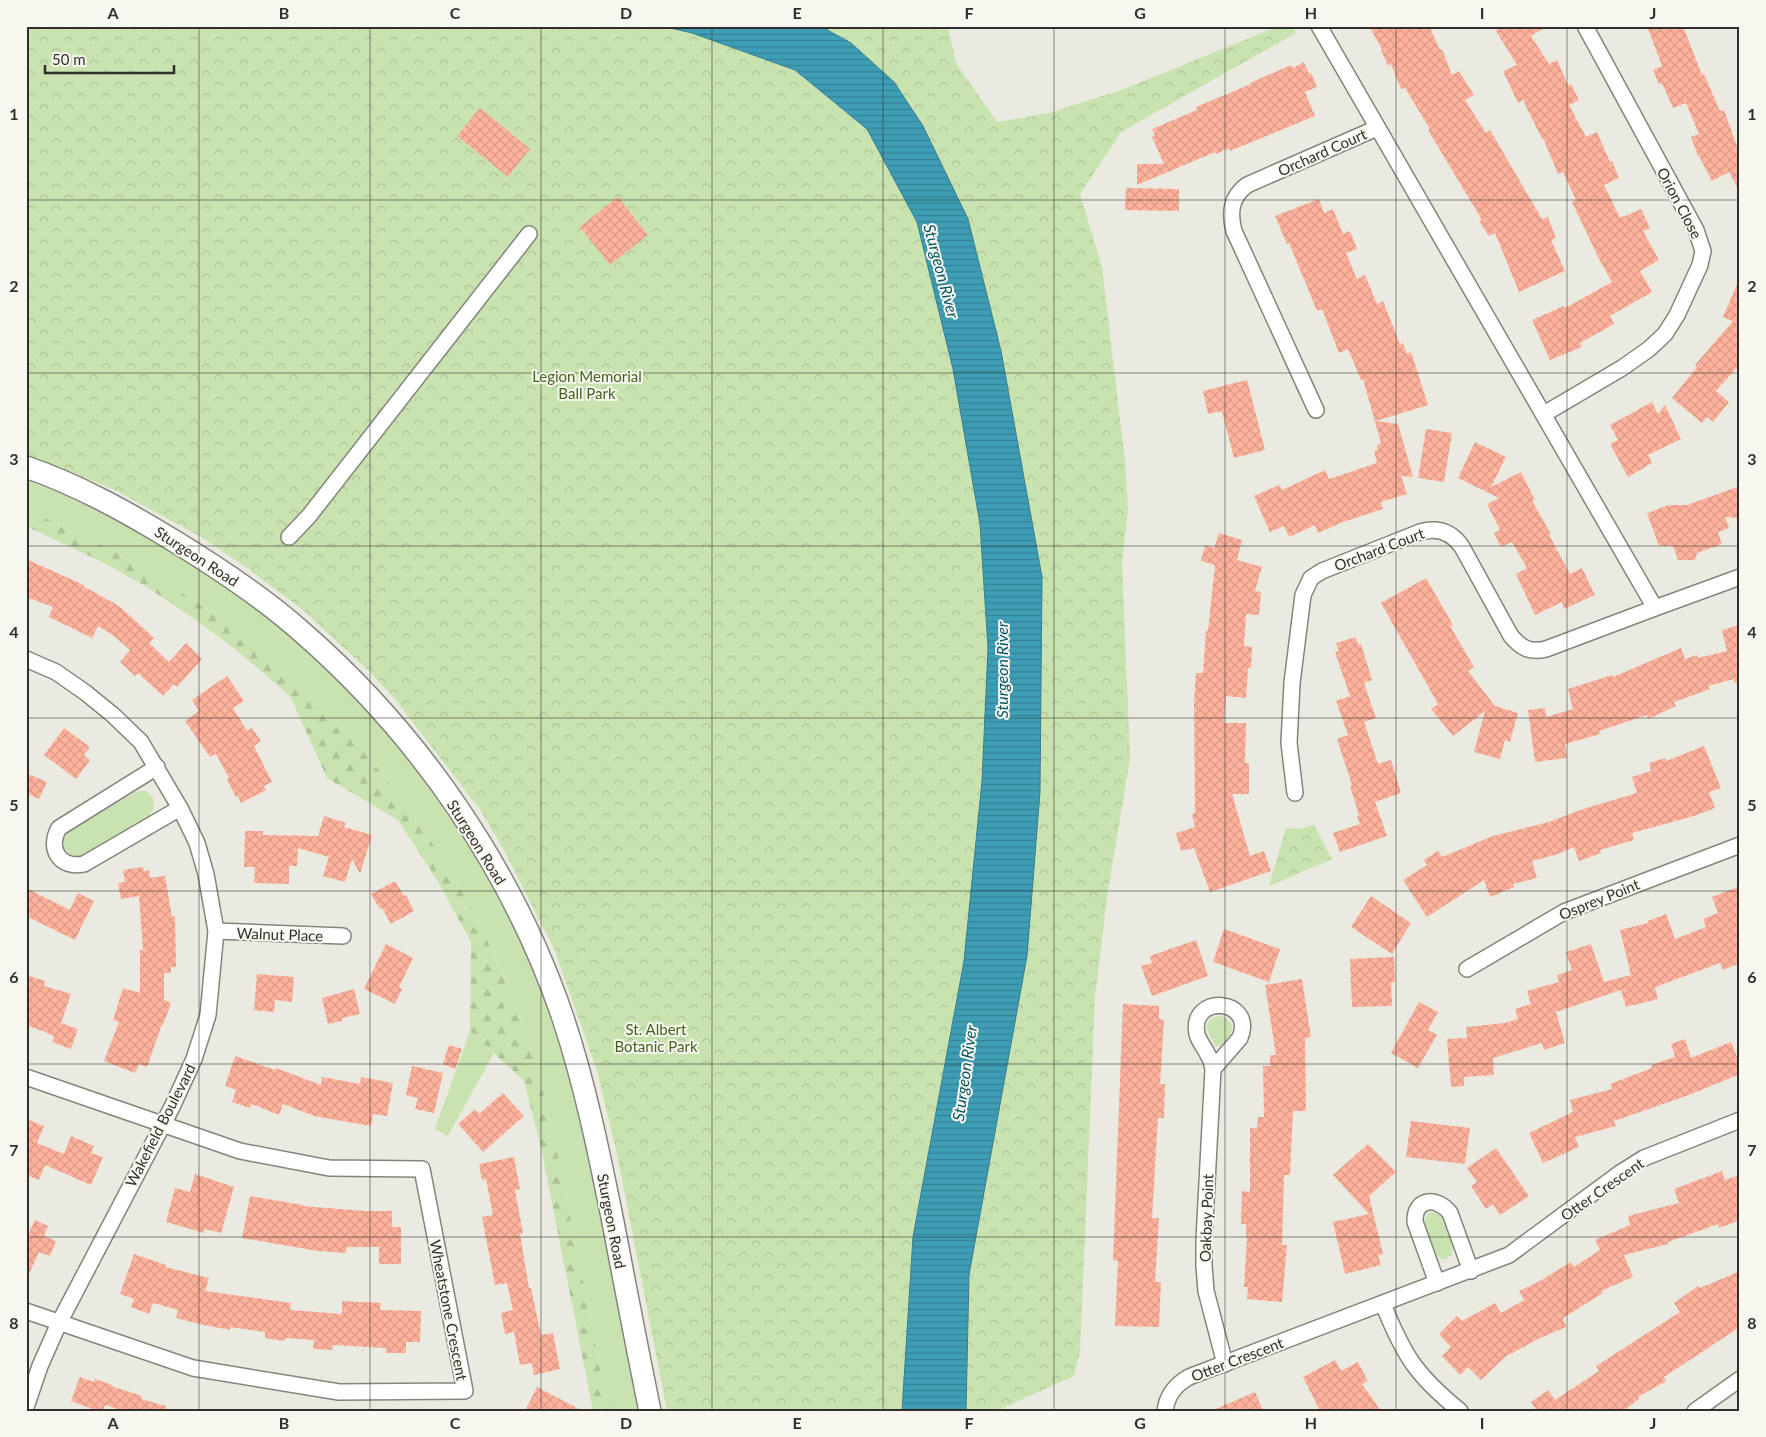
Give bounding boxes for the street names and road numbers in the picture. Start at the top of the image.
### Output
street label: Orchard Court [1275,124,1370,180]
street label: Orion Close [1654,164,1706,242]
street label: Sturgeon Road [152,522,242,590]
street label: Orchard Court [1331,523,1427,574]
street label: Sturgeon Road [444,796,510,888]
street label: Osprey Point [1556,874,1642,923]
street label: Walnut Place [236,923,324,945]
street label: Wakefield Boulevard [121,1060,199,1190]
street label: Otter Crescent [1557,1153,1647,1224]
street label: Sturgeon Road [594,1172,630,1270]
street label: Oakbay Point [1195,1173,1217,1262]
street label: Wheatstone Crescent [427,1238,472,1383]
street label: Otter Crescent [1188,1333,1286,1385]

